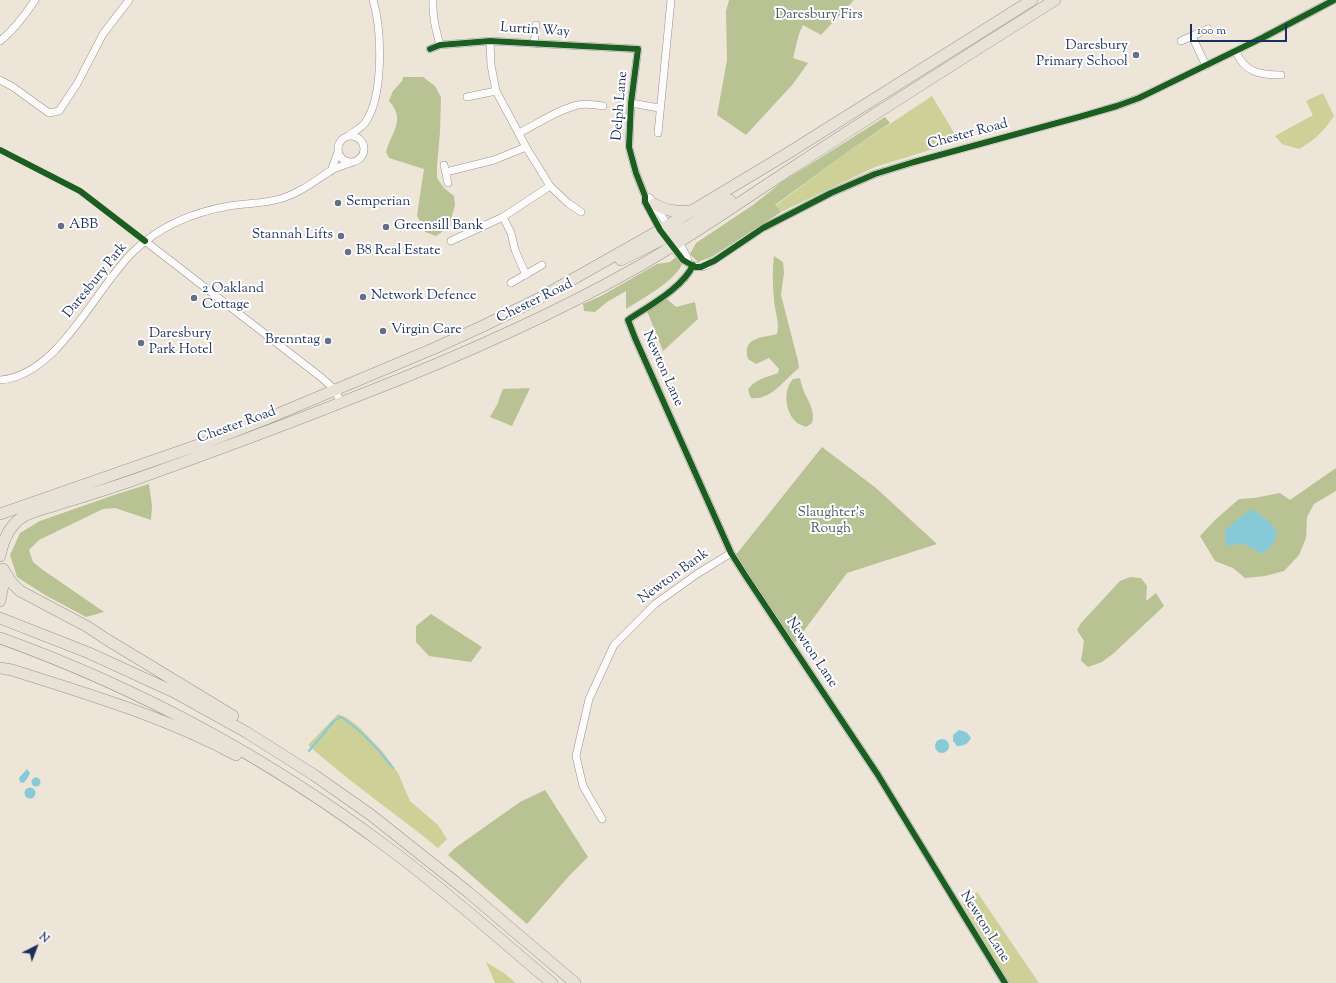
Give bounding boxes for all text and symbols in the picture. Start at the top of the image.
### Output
park label: Daresbury Firs [775,8,863,24]
scale bar [1192,16,1289,42]
street label: Lurtin Way [500,20,570,42]
text: 100 m [1197,22,1226,40]
place label: Daresbury Primary School [1036,39,1128,72]
marker: Daresbury Primary School [1131,50,1141,60]
street label: Delph Lane [610,71,632,141]
street label: Chester Road [926,116,1010,154]
place label: Semperian [346,195,411,211]
marker: Semperian [333,198,343,208]
place label: ABB [69,218,98,234]
place label: Greensill Bank [394,219,483,235]
marker: ABB [56,221,66,231]
marker: Greensill Bank [381,222,391,232]
place label: Stannah Lifts [252,228,333,244]
marker: Stannah Lifts [336,231,346,241]
street label: Daresbury Park [60,240,132,322]
place label: B8 Real Estate [356,244,441,260]
marker: B8 Real Estate [343,247,353,257]
street label: Chester Road [494,276,576,328]
place label: 2 Oakland Cottage [202,282,264,314]
place label: Network Defence [371,289,476,305]
marker: Network Defence [358,292,368,302]
marker: 2 Oakland Cottage [189,293,199,303]
place label: Virgin Care [391,323,462,339]
marker: Virgin Care [378,326,388,336]
place label: Daresbury Park Hotel [149,327,213,360]
street label: Newton Lane [638,329,686,409]
place label: Brenntag [265,333,320,349]
marker: Brenntag [323,336,333,346]
marker: Daresbury Park Hotel [136,338,146,348]
street label: Chester Road [195,404,279,448]
park label: Slaughter's Rough [798,506,864,538]
street label: Newton Bank [636,546,712,608]
street label: Newton Lane [781,615,841,691]
street label: Newton Lane [955,888,1013,966]
north arrow [16,927,56,967]
text: N [35,929,53,947]

